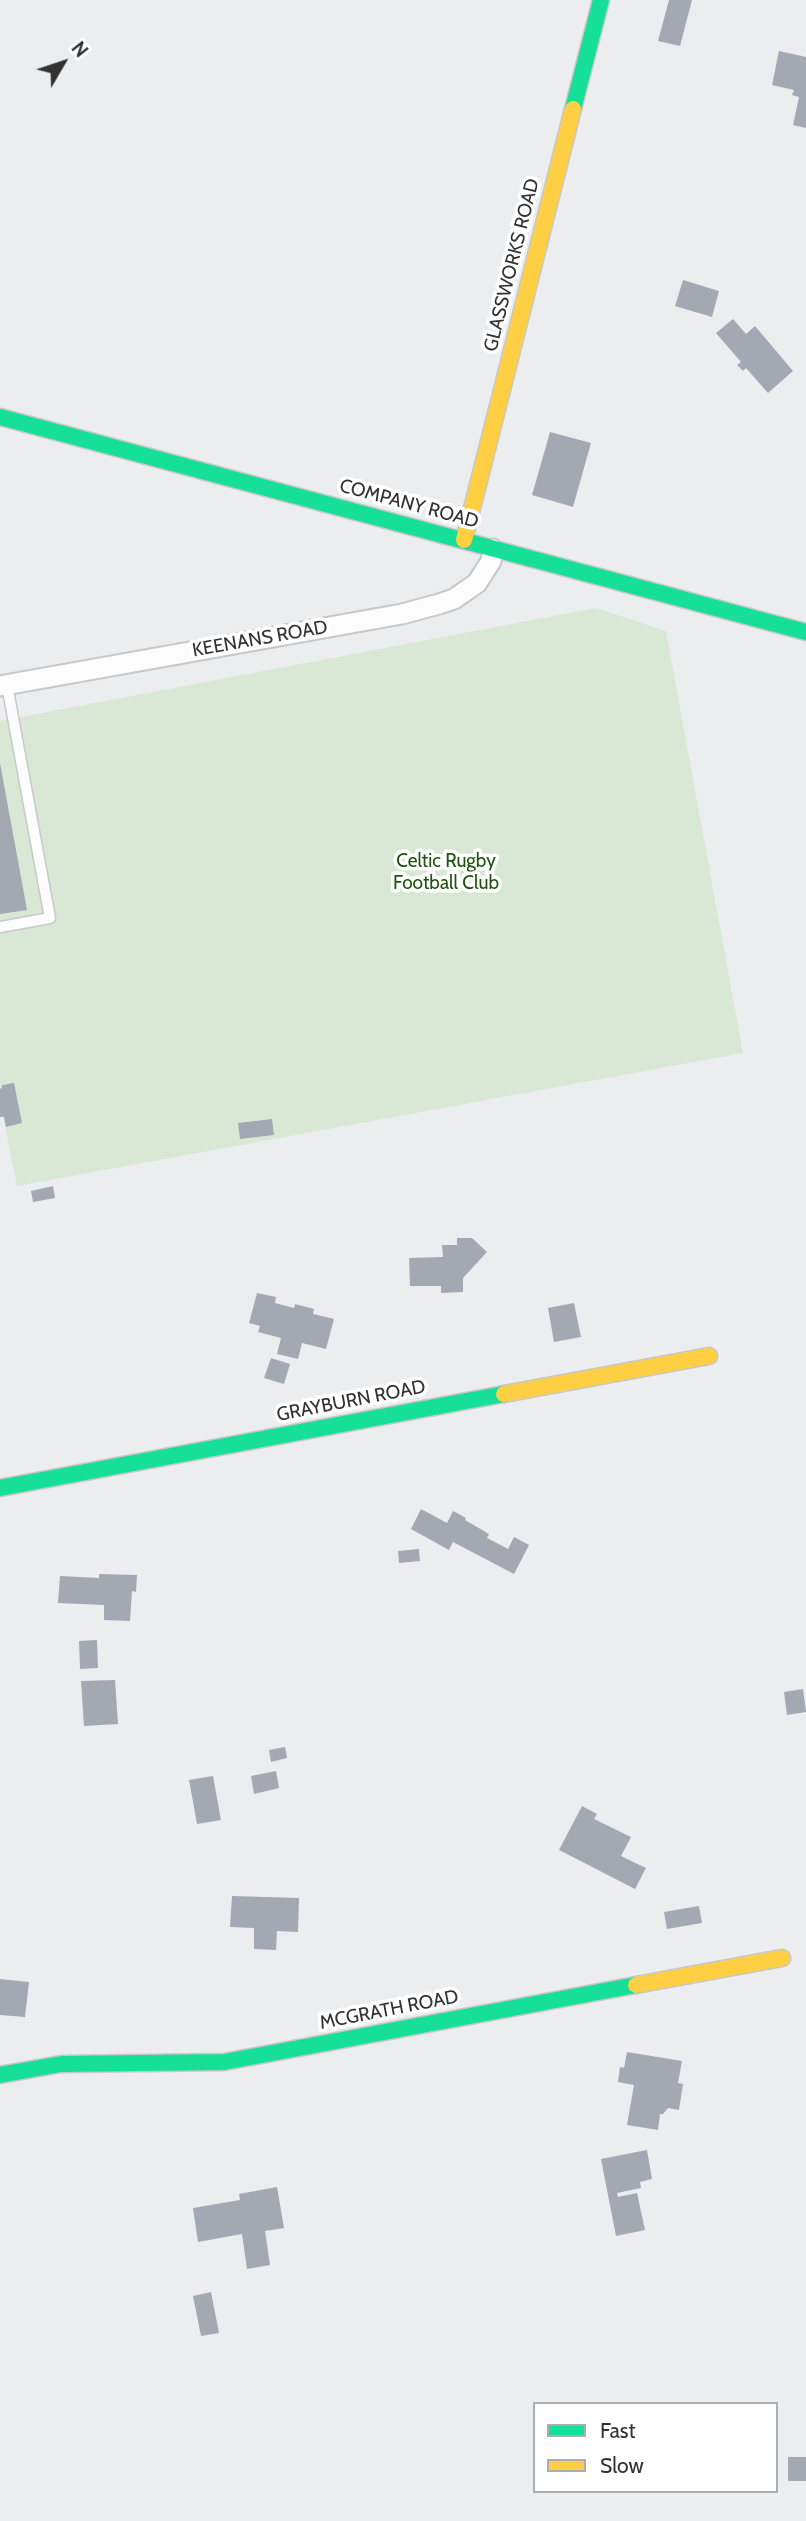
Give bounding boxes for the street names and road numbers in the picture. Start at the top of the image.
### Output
street label: GLASSWORKS ROAD [479,176,545,354]
street label: COMPANY ROAD [337,474,481,534]
street label: KEENANS ROAD [191,616,329,662]
street label: GRAYBURN ROAD [275,1375,427,1427]
street label: MCGRATH ROAD [318,1985,460,2035]

